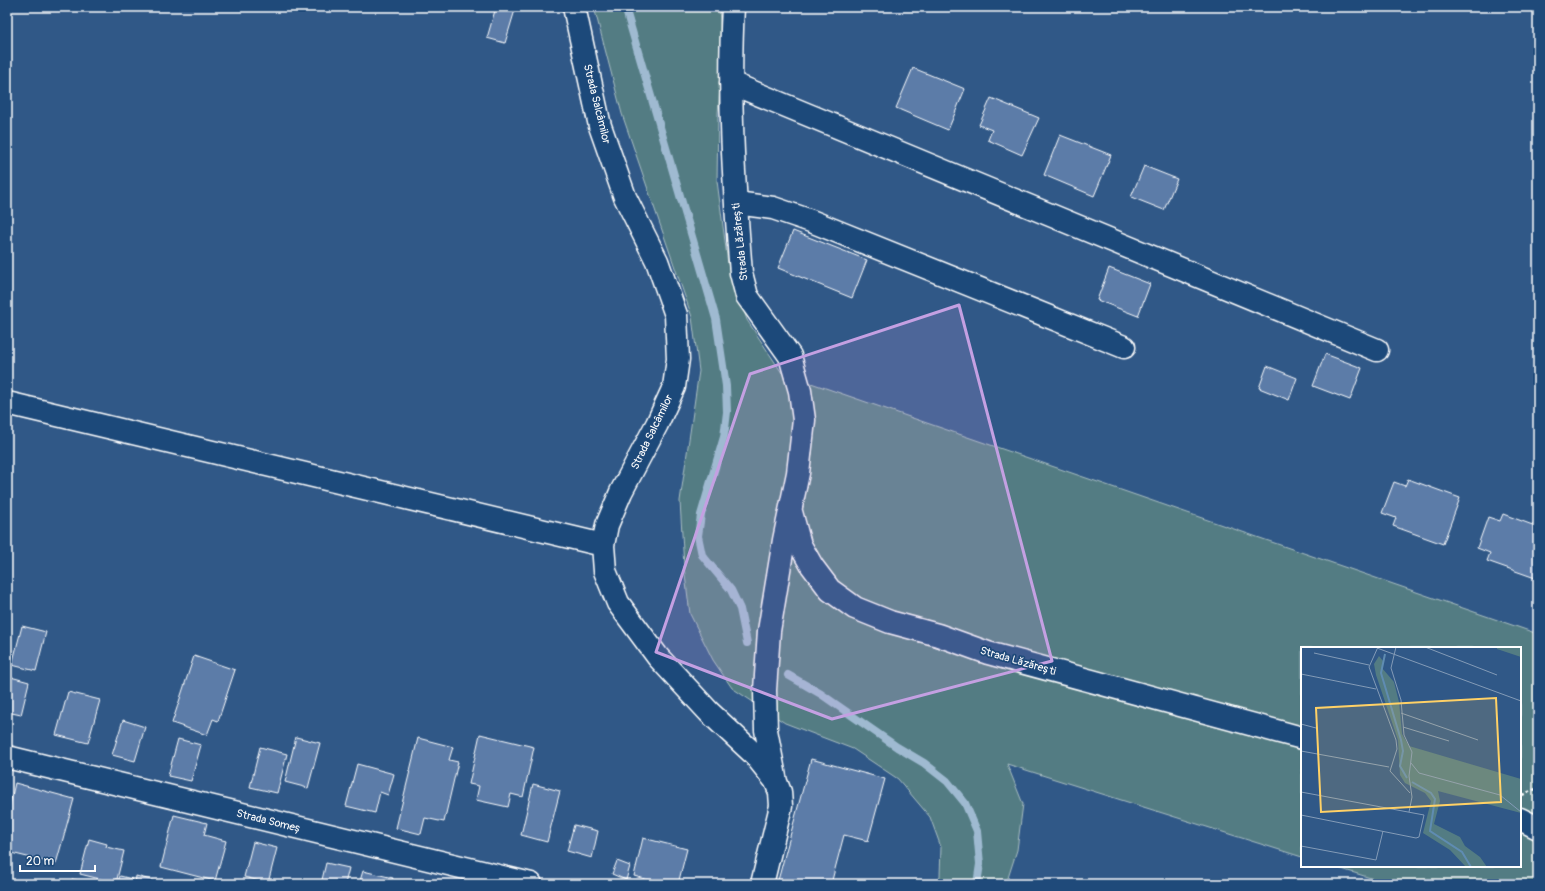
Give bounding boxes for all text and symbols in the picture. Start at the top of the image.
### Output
street label: Strada Salcâmilor [581,63,613,145]
street label: Strada Lăzărești [729,202,751,282]
street label: Strada Salcâmilor [628,392,676,472]
street label: Strada Lăzărești [979,644,1057,678]
inset map [1301,647,1521,867]
street label: Strada Someș [235,807,303,835]
scale bar [20,847,95,873]
text: 20 m [26,854,55,869]

